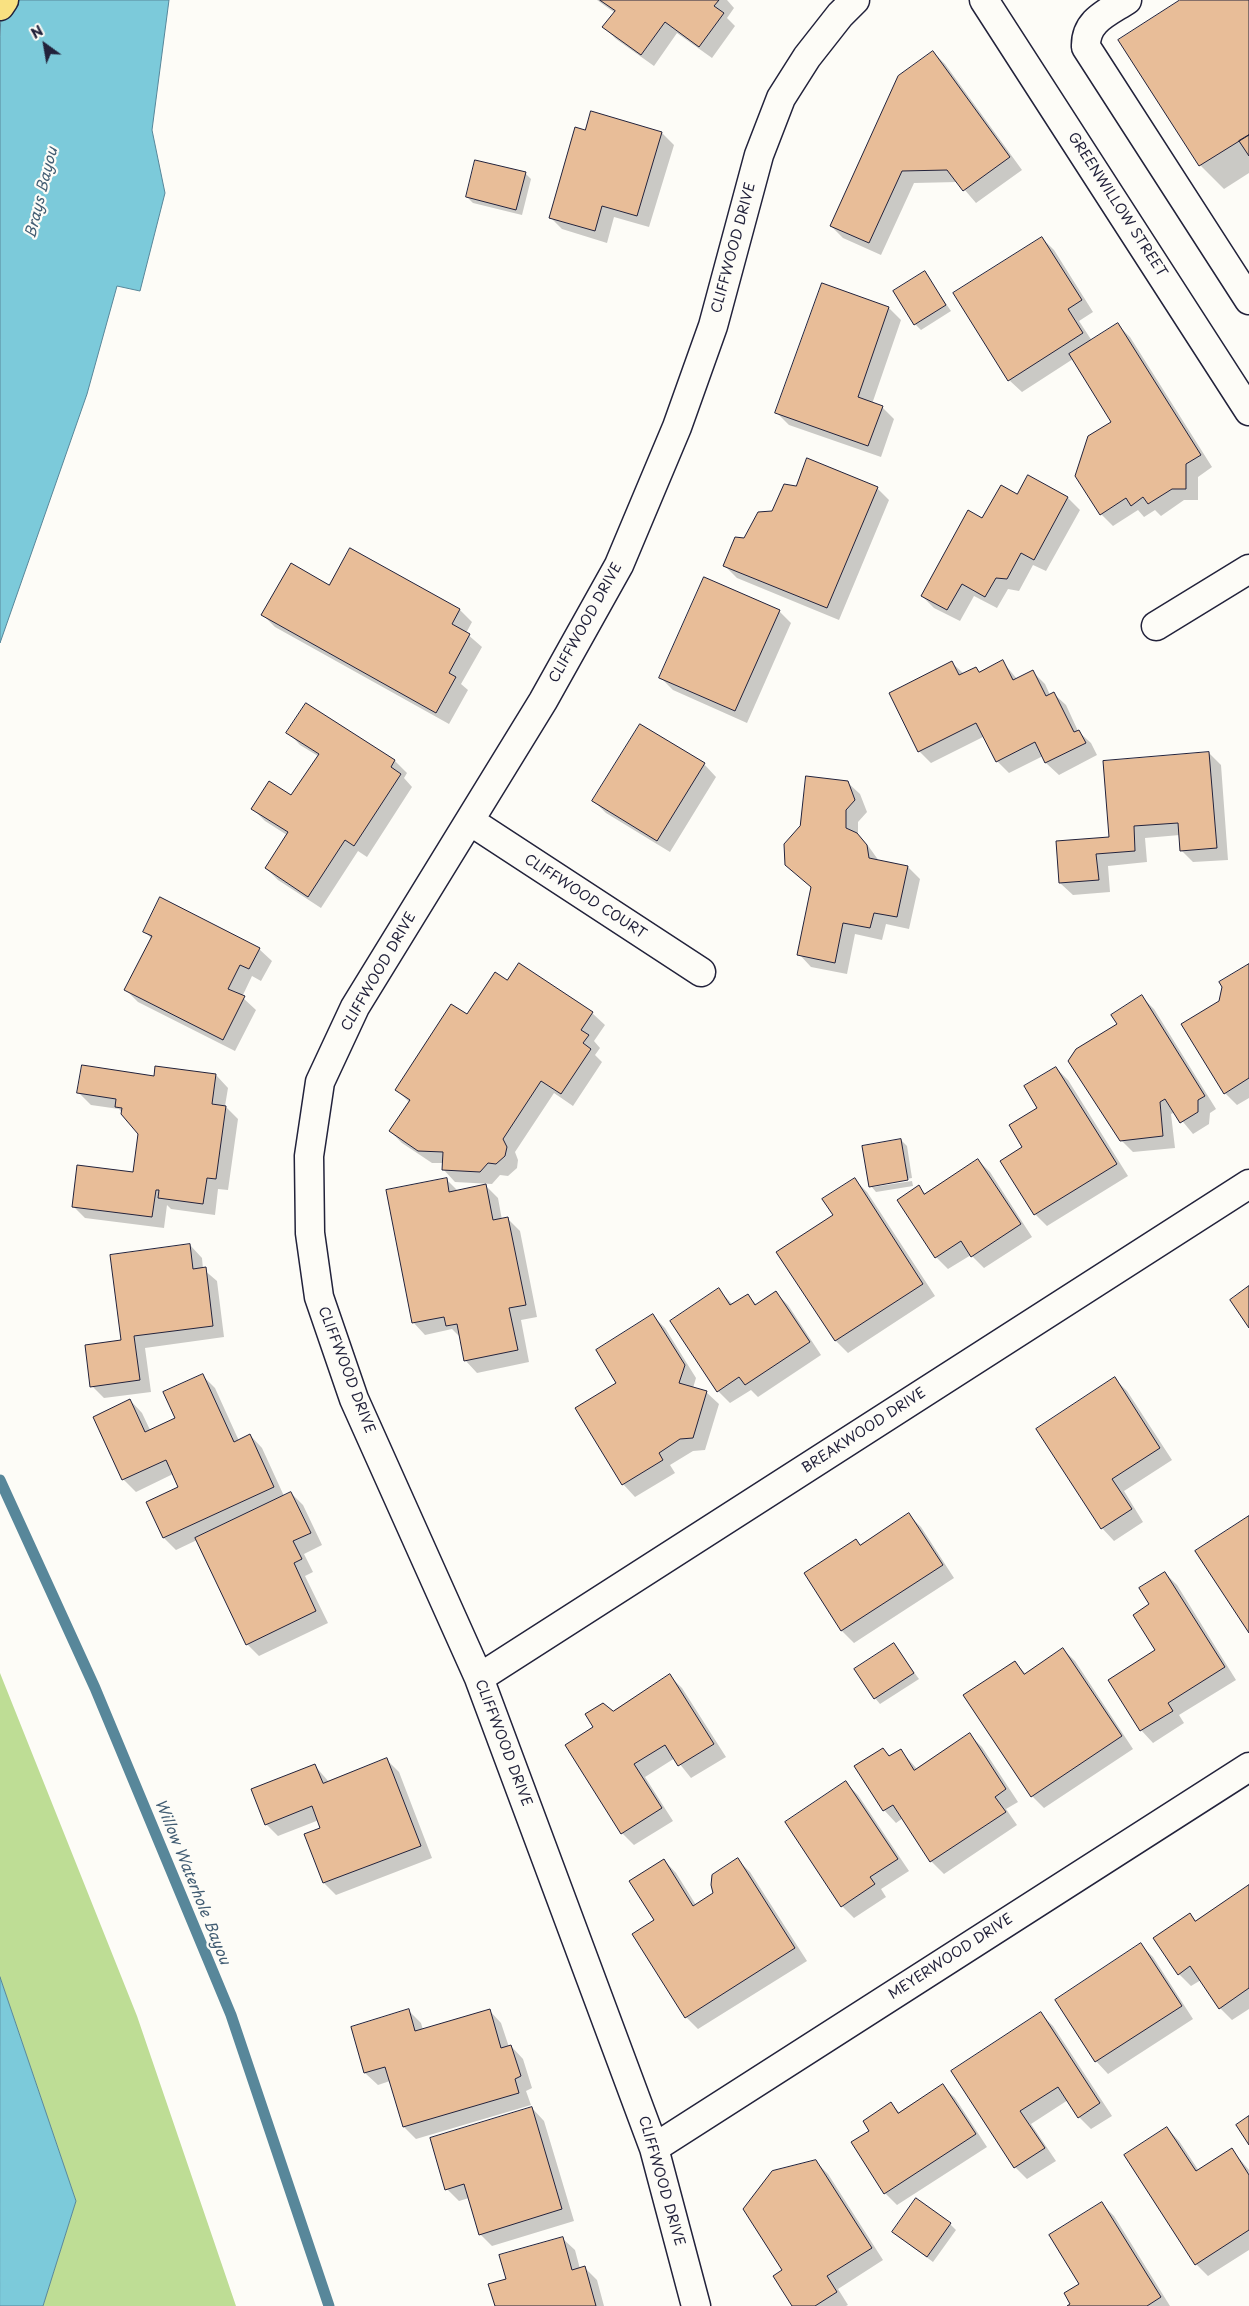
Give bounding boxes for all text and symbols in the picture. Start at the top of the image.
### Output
north arrow [20,20,70,70]
text: N [27,20,47,44]
street label: GREENWILLOW STREET [1064,130,1170,280]
water label: Brays Bayou [22,146,62,240]
street label: CLIFFWOOD DRIVE [708,181,760,315]
street label: CLIFFWOOD DRIVE [546,560,626,686]
street label: CLIFFWOOD COURT [521,851,649,943]
street label: CLIFFWOOD DRIVE [338,910,420,1034]
street label: CLIFFWOOD DRIVE [314,1304,378,1436]
street label: BREAKWOOD DRIVE [799,1385,929,1477]
street label: CLIFFWOOD DRIVE [471,1677,535,1809]
water label: Willow Waterhole Bayou [151,1797,233,1967]
street label: MEYERWOOD DRIVE [886,1911,1016,2003]
street label: CLIFFWOOD DRIVE [634,2114,688,2248]

